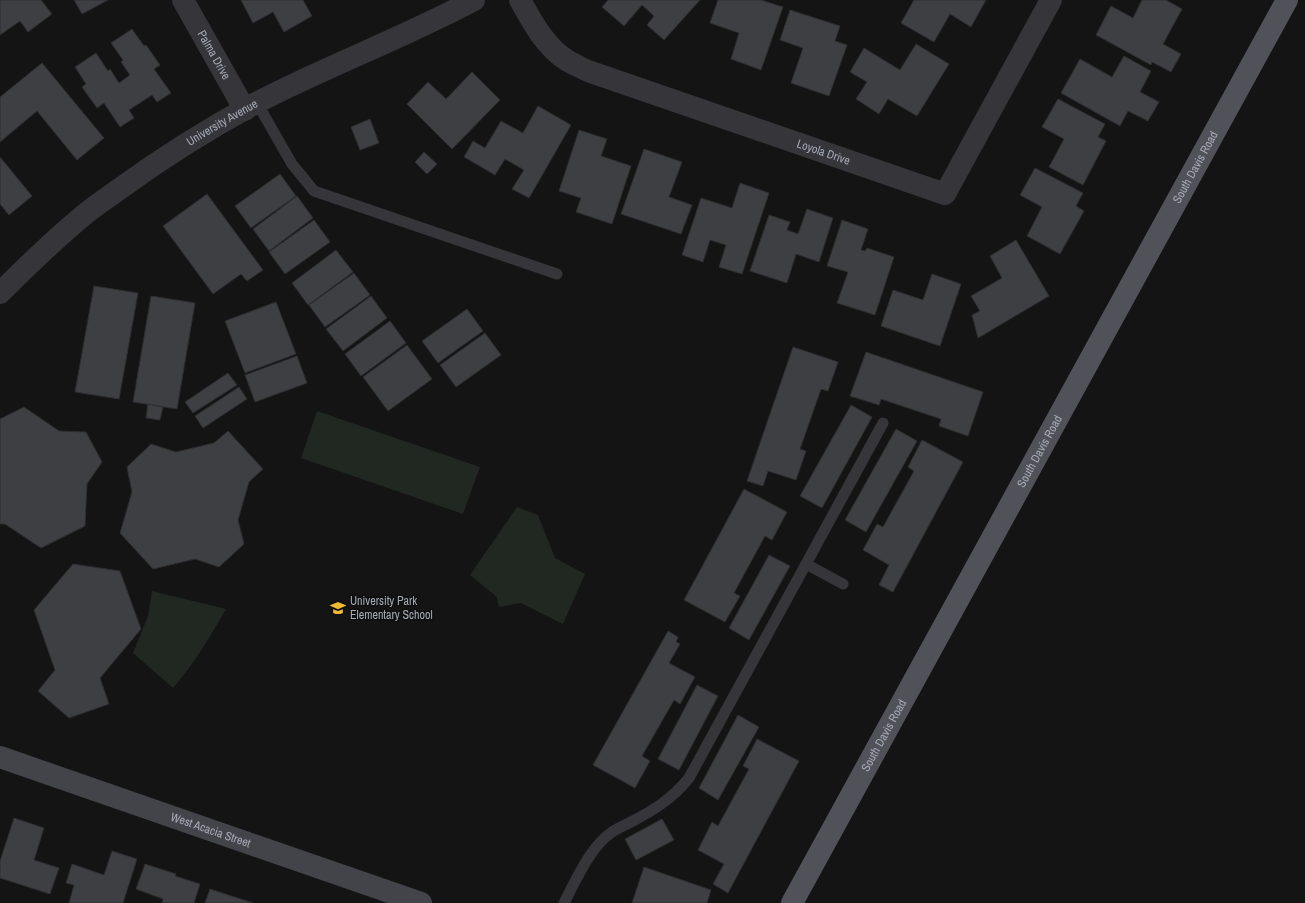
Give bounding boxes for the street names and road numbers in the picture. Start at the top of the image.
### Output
street label: Palma Drive [194,27,234,82]
street label: University Avenue [184,96,261,150]
street label: South Davis Road [1169,128,1222,206]
street label: Loyola Drive [795,136,852,169]
street label: South Davis Road [1013,412,1066,490]
street label: South Davis Road [858,697,910,774]
street label: West Acacia Street [169,809,253,851]

